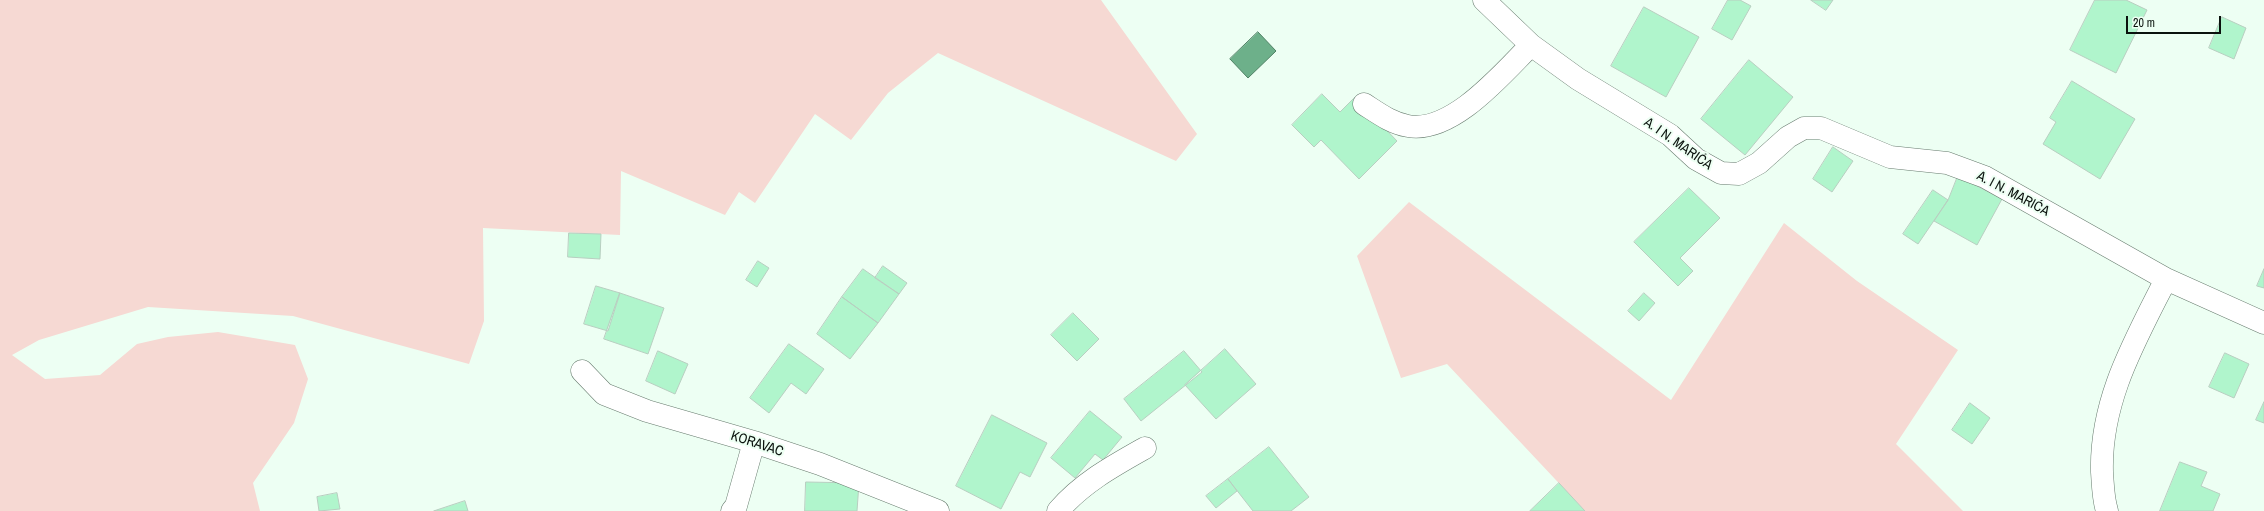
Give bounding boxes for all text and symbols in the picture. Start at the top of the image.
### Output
scale bar [2128,8,2223,34]
text: 20 m [2133,15,2155,31]
street label: A. I N. MARIĆA [1641,114,1715,174]
street label: A. I N. MARIĆA [1974,168,2052,220]
street label: KORAVAC [729,428,785,460]

